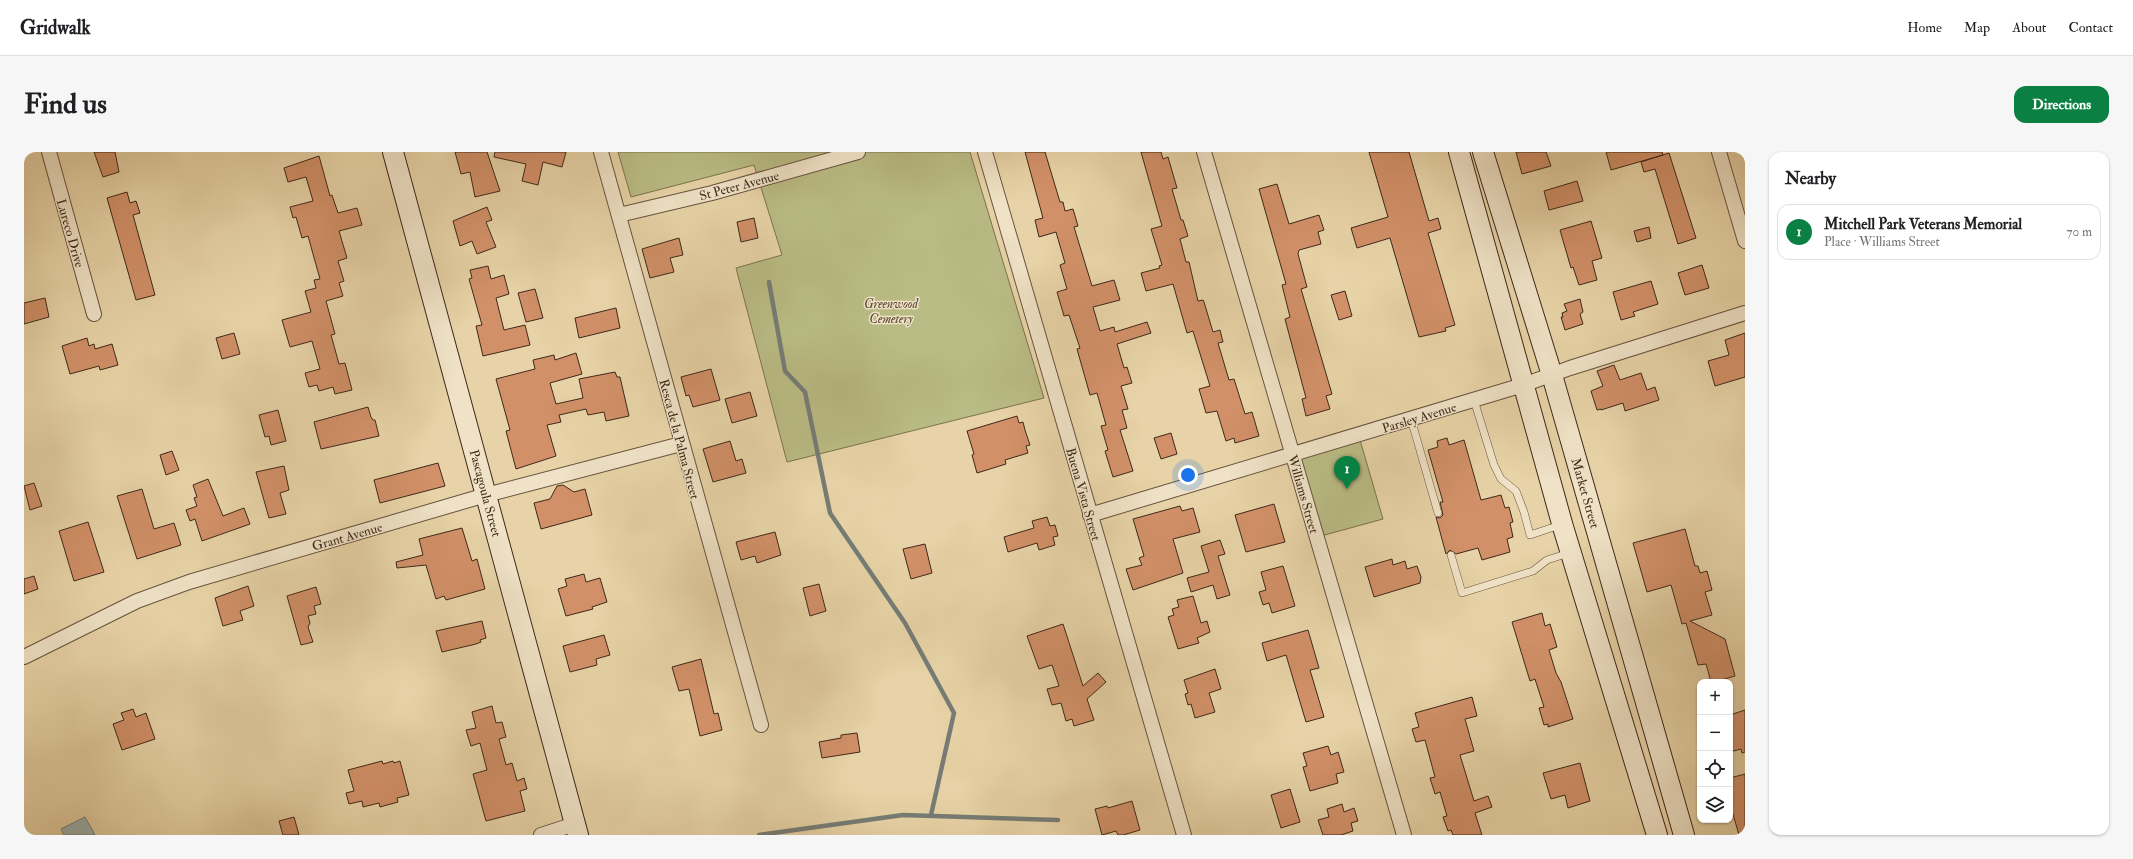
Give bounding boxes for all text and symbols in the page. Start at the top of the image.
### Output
text: Gridwalk [20,16,91,40]
text: Home [1907,19,1942,36]
text: Map [1964,19,1990,36]
text: About [2012,19,2046,36]
text: Contact [2068,19,2113,36]
button: Directions [2014,86,2109,123]
text: Find us [24,87,107,122]
street label: St Peter Avenue [698,168,781,204]
text: Nearby [1785,168,1836,189]
street label: Lureco Drive [53,197,88,270]
text: Mitchell Park Veterans Memorial [1824,215,2022,234]
text: 1 [1797,224,1801,240]
text: 70 m [2067,224,2092,240]
text: Place · Williams Street [1824,234,1940,250]
park label: Greenwood Cemetery [864,296,919,327]
street label: Resca de la Palma Street [655,377,703,501]
street label: Parsley Avenue [1380,399,1459,438]
street label: Buena Vista Street [1062,446,1104,543]
street label: Pascagoula Street [466,448,504,539]
street label: Williams Street [1284,452,1322,535]
pin: 1 [1334,456,1360,489]
street label: Market Street [1567,456,1603,530]
your location [1178,465,1198,485]
street label: Grant Avenue [310,519,385,555]
map controls [1697,679,1733,823]
button: + [1697,679,1733,715]
button: − [1697,715,1733,751]
button: locate [1697,751,1733,787]
button: layers [1697,787,1733,823]

